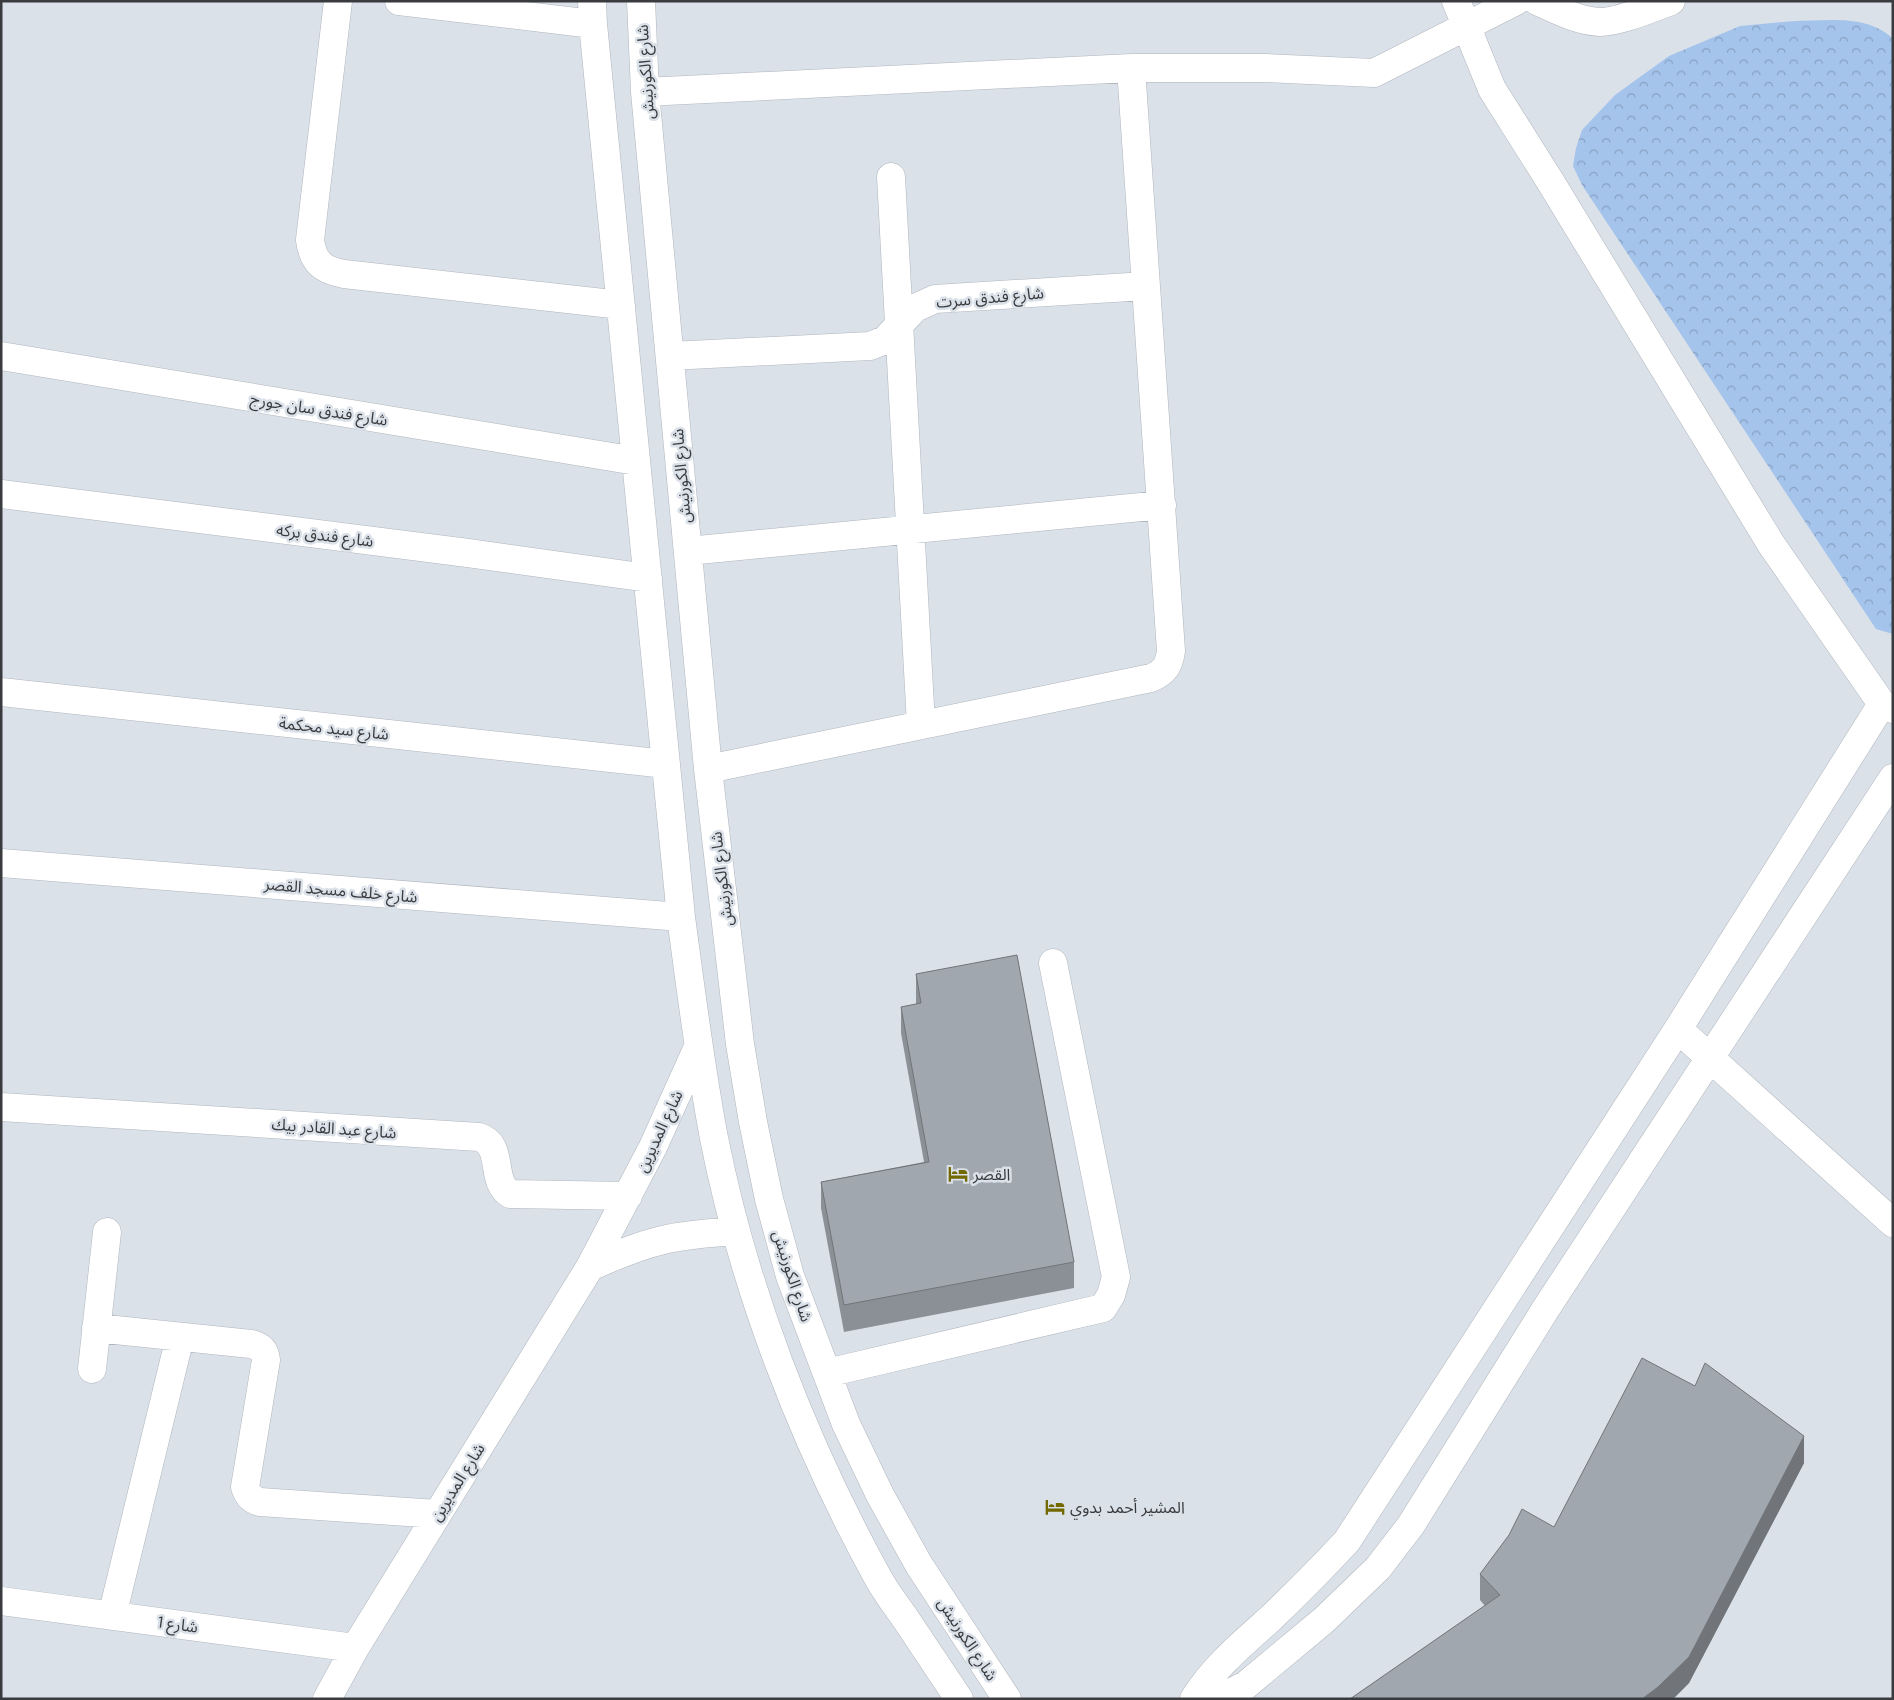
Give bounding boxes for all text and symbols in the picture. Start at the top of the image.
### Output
street label: شارع الكورنيش [632,24,661,120]
street label: شارع فندق سرت [935,282,1045,315]
street label: شارع فندق سان جورج [248,388,389,433]
street label: شارع الكورنيش [667,428,698,524]
street label: شارع فندق بركه [275,519,375,554]
street label: شارع سيد محكمة [278,712,390,747]
street label: شارع الكورنيش [705,830,740,927]
street label: شارع خلف مسجد القصر [262,873,419,910]
street label: شارع المديرين [631,1087,689,1176]
street label: شارع عبد القادر بيك [271,1114,397,1145]
hotel icon: القصر [947,1163,969,1185]
place label: القصر [972,1164,1010,1185]
street label: شارع الكورنيش [766,1228,817,1325]
street label: شارع المديرين [425,1439,491,1526]
hotel icon: المشير أحمد بدوي [1044,1496,1066,1518]
place label: المشير أحمد بدوي [1070,1497,1185,1520]
street label: شارع الكورنيش [931,1594,1002,1686]
street label: شارع 1 [156,1611,199,1640]

